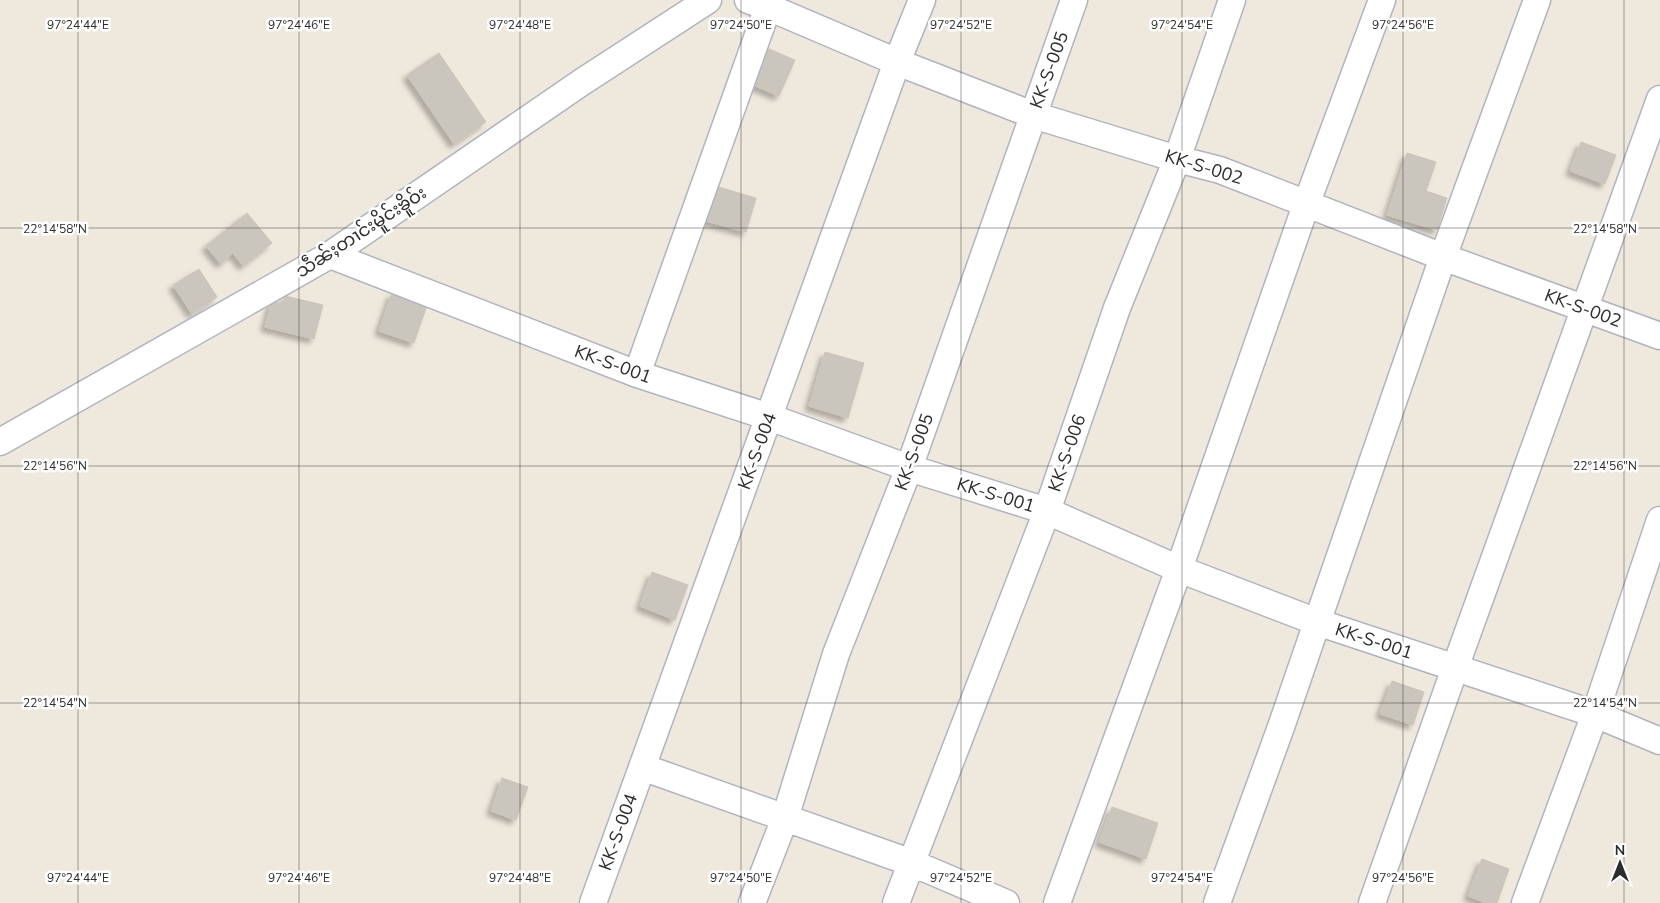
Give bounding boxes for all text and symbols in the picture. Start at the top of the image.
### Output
text: 97°24'44"E [47,17,109,33]
text: 97°24'46"E [268,17,330,33]
text: 97°24'48"E [489,17,551,33]
text: 97°24'50"E [710,17,772,33]
text: 97°24'52"E [930,17,992,33]
text: 97°24'54"E [1151,17,1213,33]
text: 97°24'56"E [1372,17,1434,33]
street label: KK-S-005 [1024,28,1074,112]
street label: KK-S-002 [1162,144,1246,190]
street label: သဵၼ်ႈတၢင်းမိူင်းၶိူဝ်း [290,179,433,286]
text: 22°14'58"N [23,221,87,237]
text: 22°14'58"N [1573,221,1637,237]
street label: KK-S-002 [1541,283,1625,333]
street label: KK-S-001 [571,339,655,389]
street label: KK-S-004 [732,409,782,493]
street label: KK-S-005 [889,410,939,494]
street label: KK-S-006 [1043,411,1091,495]
text: 22°14'56"N [23,458,87,474]
text: 22°14'56"N [1573,458,1637,474]
street label: KK-S-001 [954,472,1038,518]
street label: KK-S-001 [1332,617,1416,665]
text: 22°14'54"N [23,695,87,711]
text: 22°14'54"N [1573,695,1637,711]
street label: KK-S-004 [593,790,643,874]
north arrow [1595,838,1645,888]
text: N [1615,841,1625,860]
text: 97°24'44"E [47,870,109,886]
text: 97°24'46"E [268,870,330,886]
text: 97°24'48"E [489,870,551,886]
text: 97°24'50"E [710,870,772,886]
text: 97°24'52"E [930,870,992,886]
text: 97°24'54"E [1151,870,1213,886]
text: 97°24'56"E [1372,870,1434,886]

